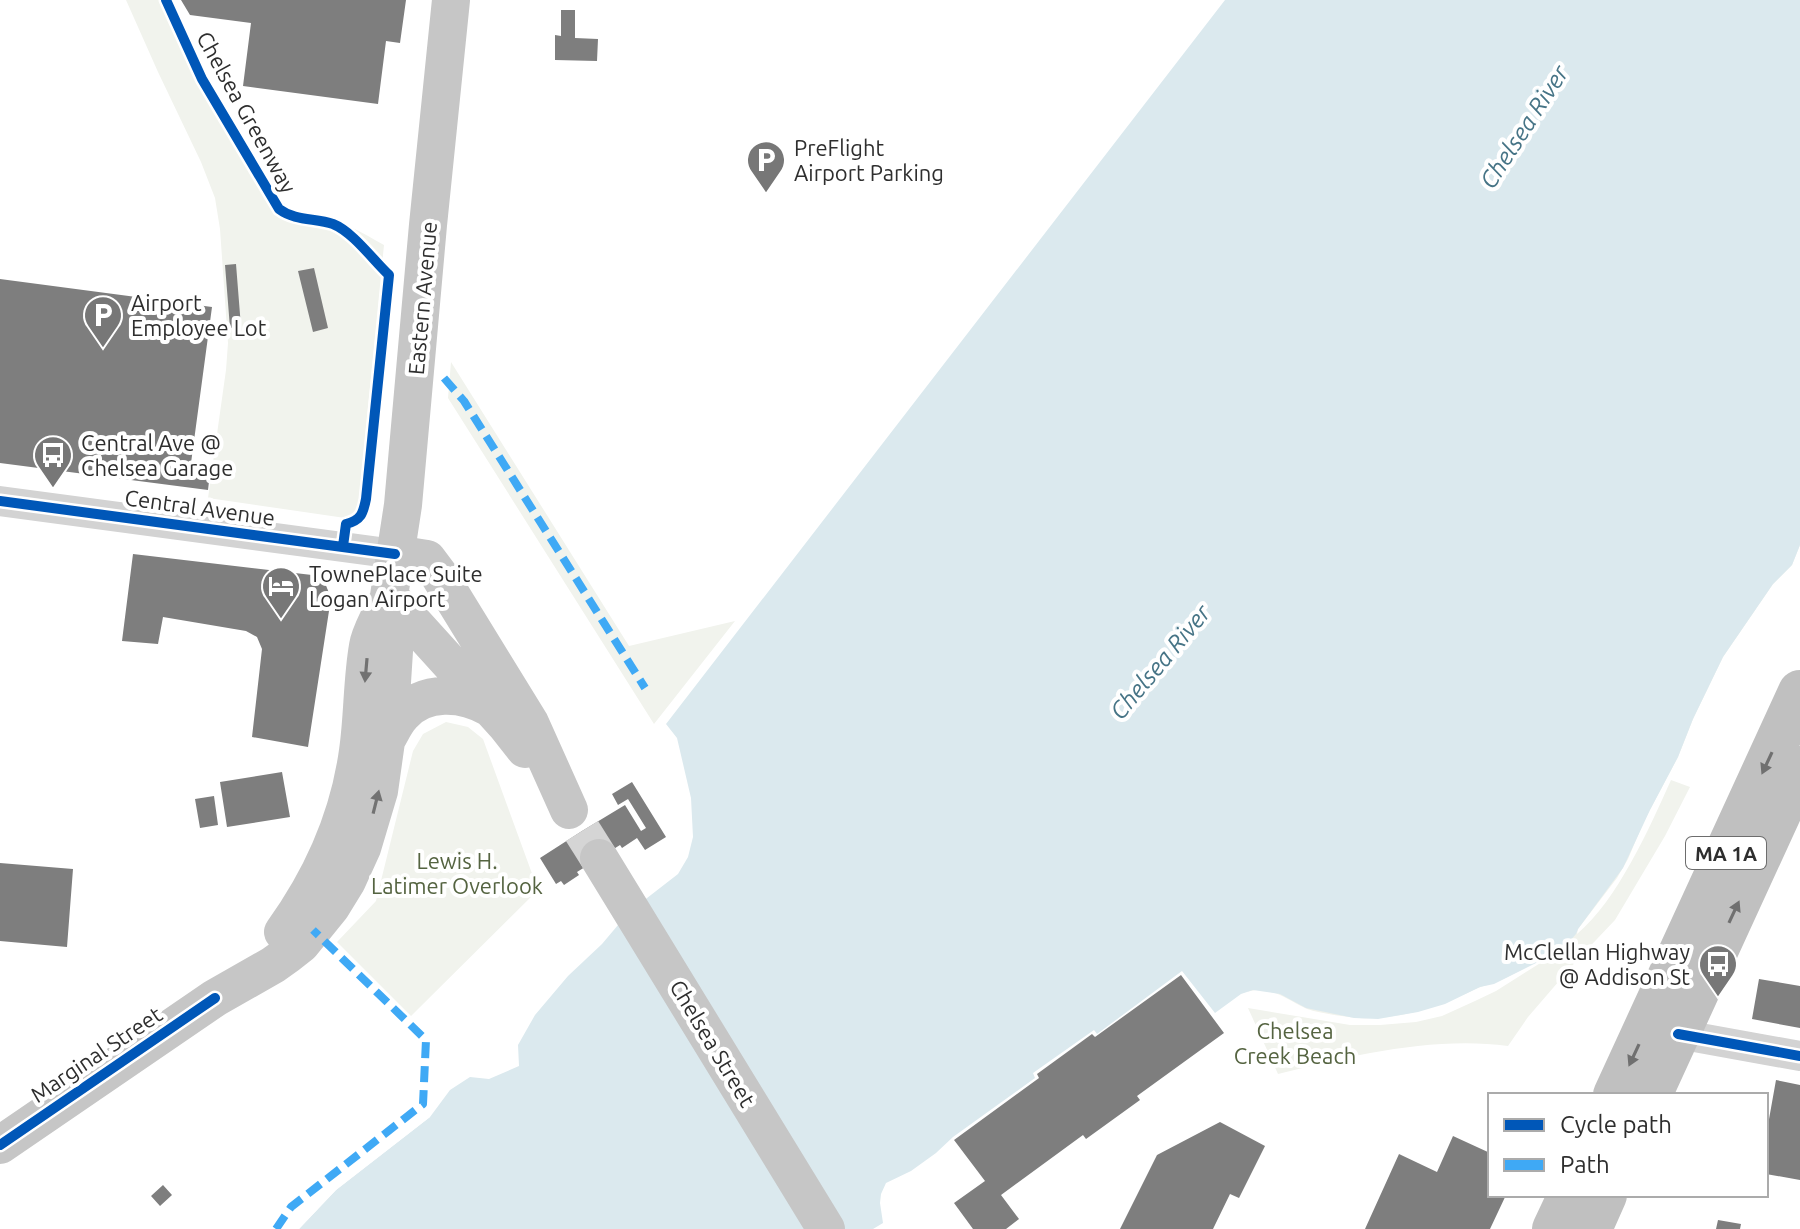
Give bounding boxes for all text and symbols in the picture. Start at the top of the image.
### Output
street label: Chelsea Greenway [192,27,302,197]
water label: Chelsea River [1474,60,1574,194]
place label: PreFlight Airport Parking [794,135,944,185]
parking icon: PreFlight Airport Parking [745,139,787,194]
street label: Eastern Avenue [403,220,441,376]
place label: Airport Employee Lot [131,290,267,340]
parking icon: Airport Employee Lot [82,294,124,349]
place label: Central Ave @ Chelsea Garage [81,430,233,480]
bus stop icon: Central Ave @ Chelsea Garage [32,434,74,489]
street label: Central Avenue [123,484,277,530]
place label: TownePlace Suite Logan Airport [309,561,483,611]
hotel icon: TownePlace Suite Logan Airport [260,565,302,620]
water label: Chelsea River [1104,599,1216,725]
one-way arrow [359,658,372,683]
one-way arrow [1761,751,1774,775]
one-way arrow [370,789,383,814]
road number: MA 1A [1686,837,1766,869]
park label: Lewis H. Latimer Overlook [371,848,543,898]
one-way arrow [1727,901,1741,924]
place label: McClellan Highway @ Addison St [1504,939,1690,989]
bus stop icon: McClellan Highway @ Addison St [1697,943,1739,998]
street label: Chelsea Street [665,975,761,1111]
street label: Marginal Street [26,1001,167,1107]
park label: Chelsea Creek Beach [1234,1018,1356,1068]
one-way arrow [1627,1043,1641,1066]
legend [1488,1093,1768,1197]
text: Cycle path [1560,1111,1672,1138]
text: Path [1560,1151,1610,1178]

